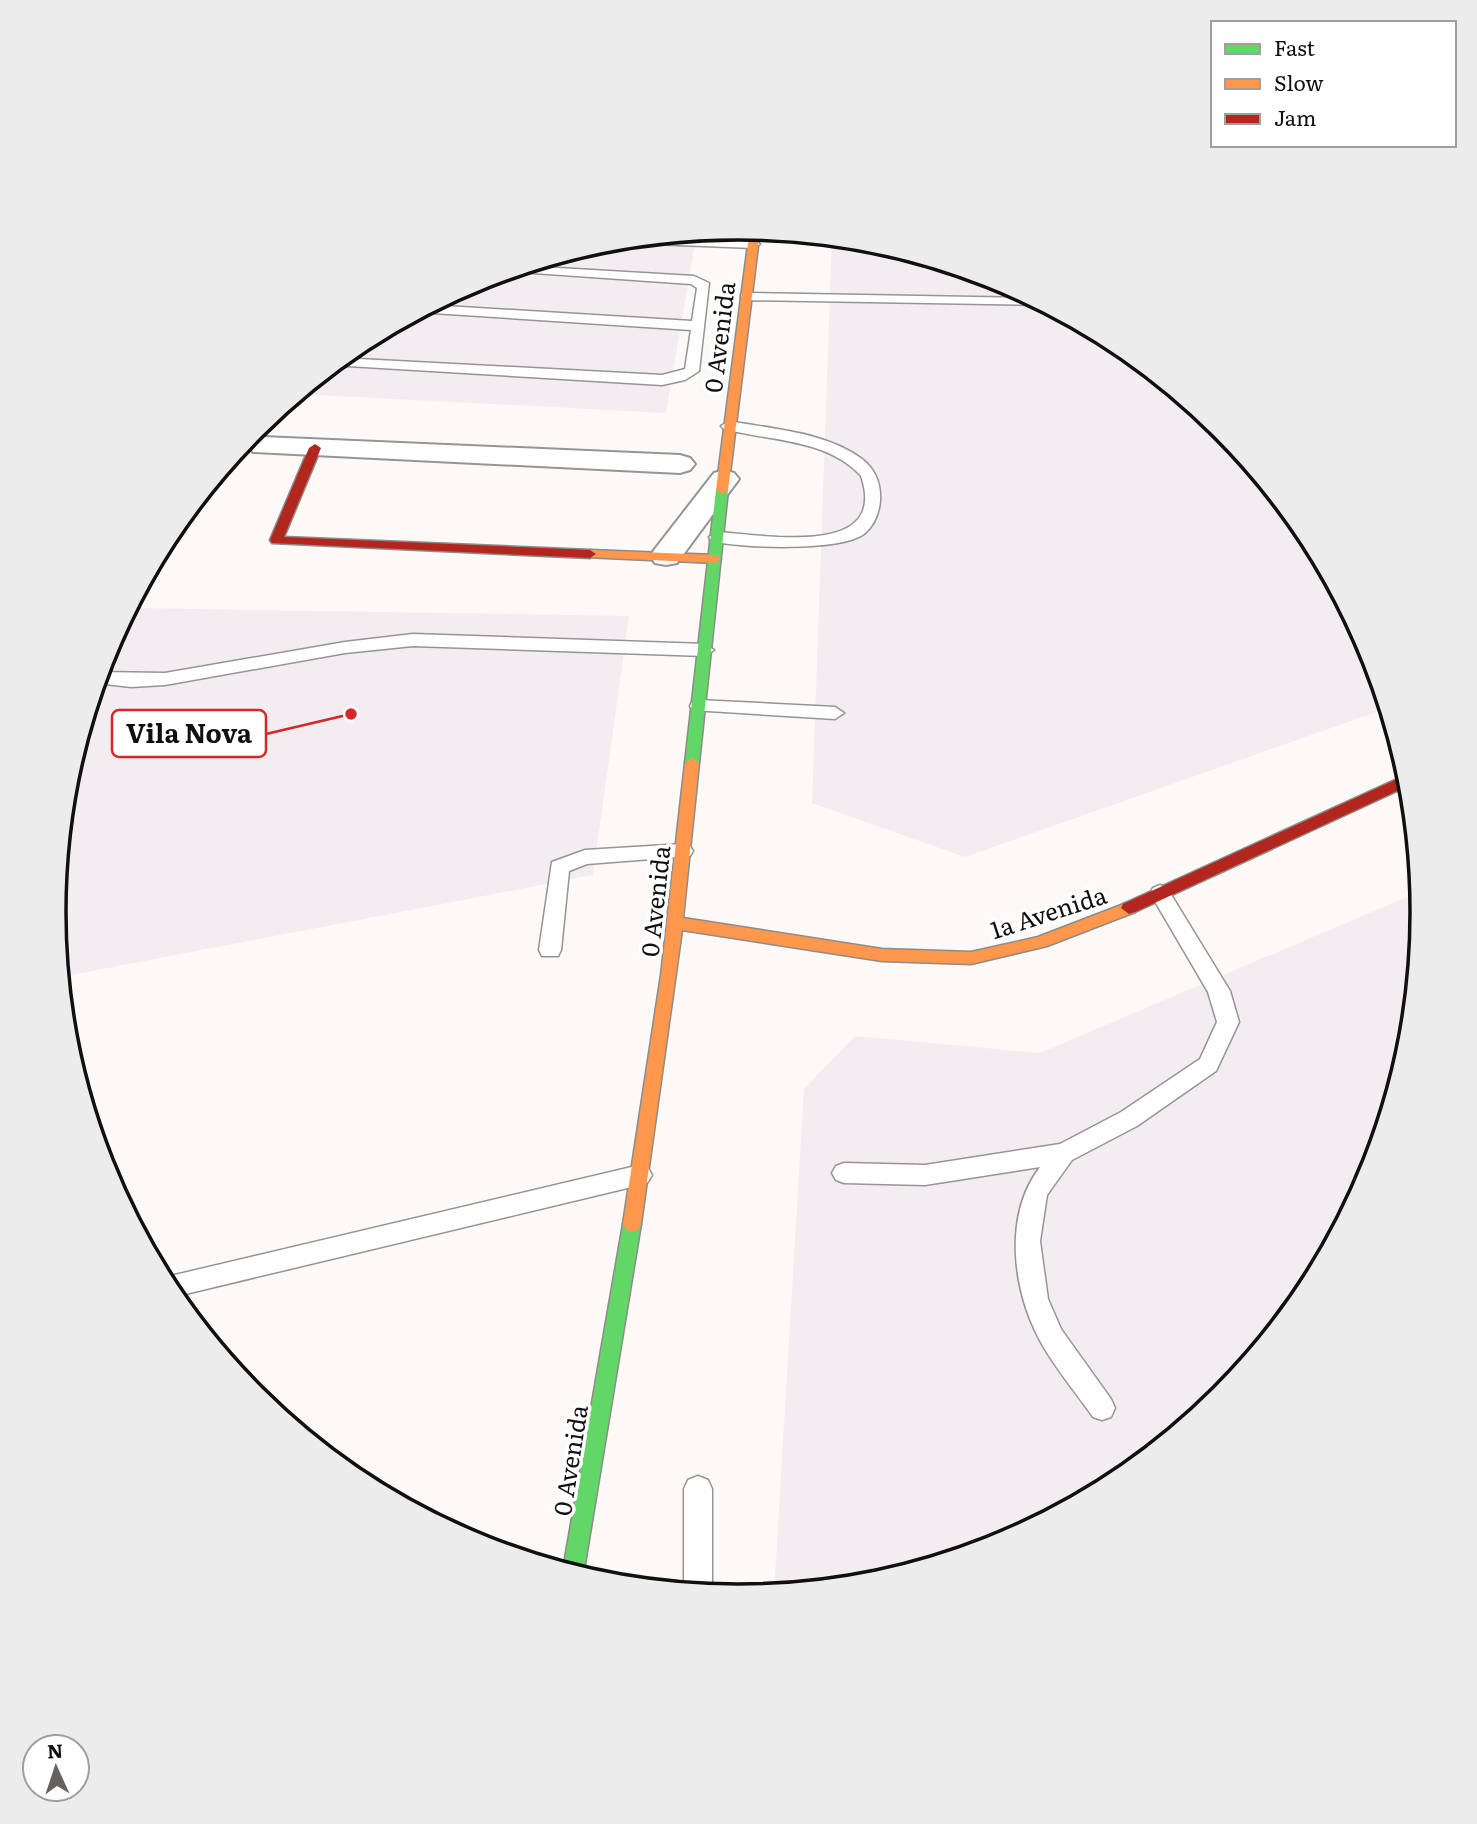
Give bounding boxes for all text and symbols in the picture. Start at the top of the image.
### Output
legend [1211,21,1456,147]
text: Fast [1274,31,1315,62]
text: Slow [1274,66,1324,97]
text: Jam [1274,101,1316,132]
street label: 0 Avenida [694,279,742,394]
callout: Vila Nova [112,710,266,757]
text: Vila Nova [126,712,252,751]
street label: 0 Avenida [631,844,677,958]
street label: 1a Avenida [985,876,1111,946]
street label: 0 Avenida [543,1402,595,1518]
north arrow [21,1733,91,1803]
text: N [46,1736,64,1764]

